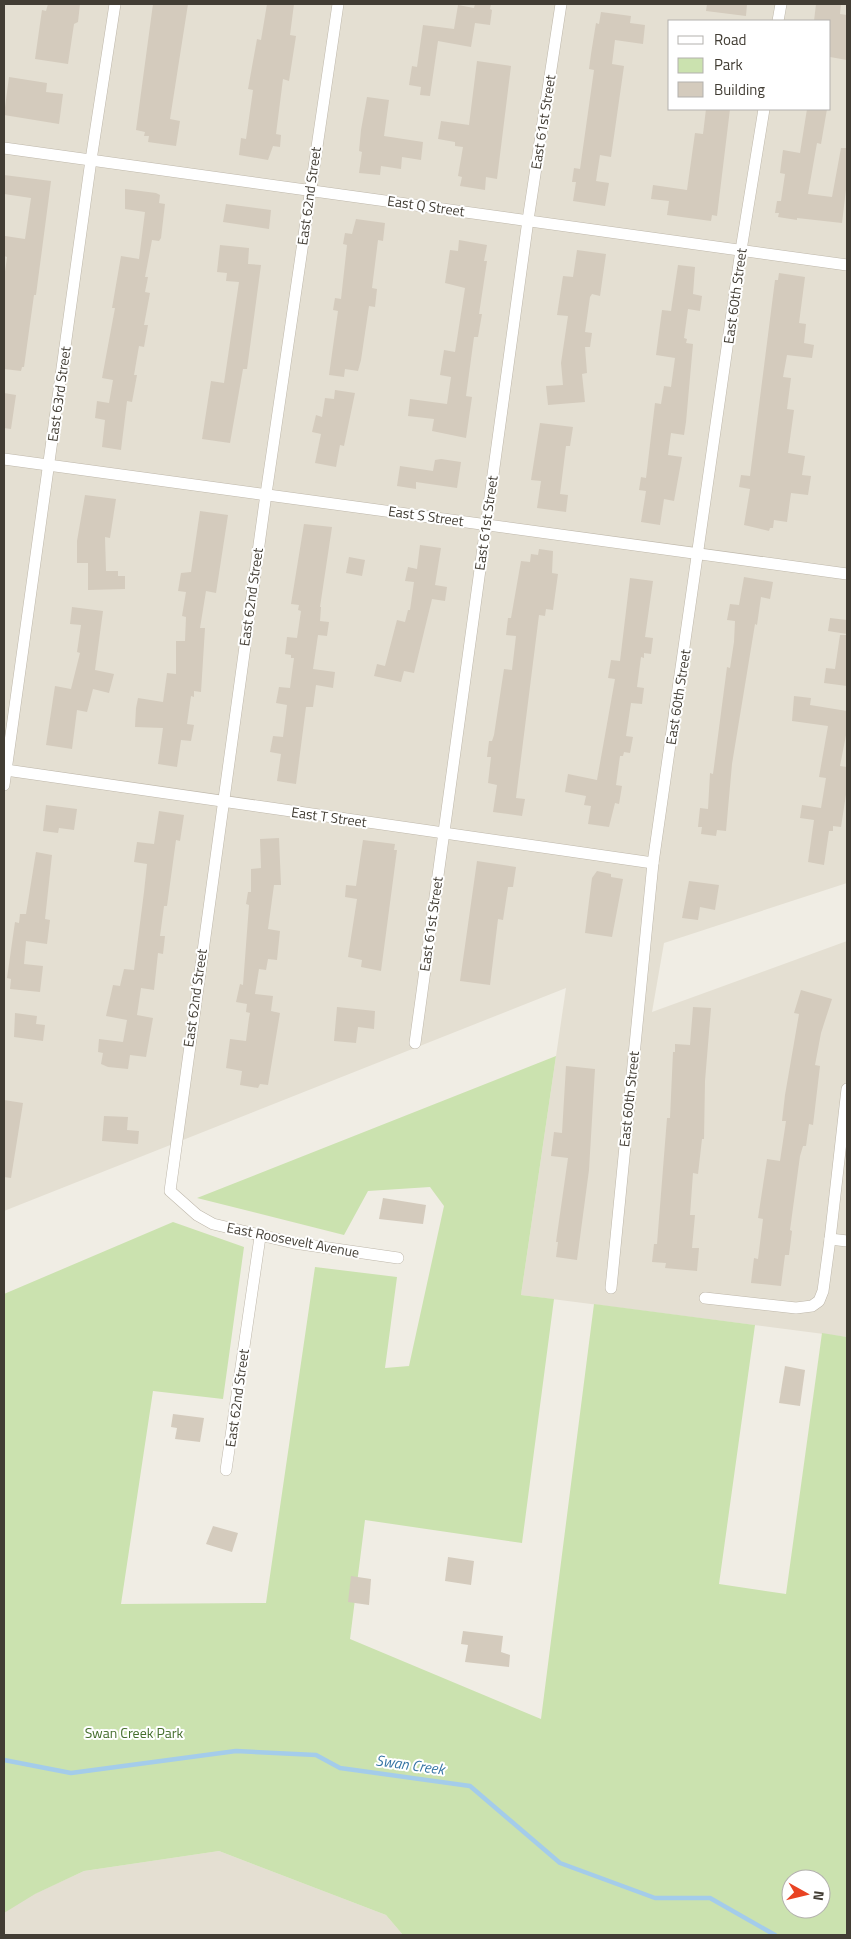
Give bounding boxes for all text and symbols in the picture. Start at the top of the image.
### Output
legend [668,20,831,110]
text: Road [714,28,746,51]
text: Park [714,53,743,76]
street label: East 61st Street [525,73,560,171]
text: Building [714,78,765,101]
street label: East 62nd Street [291,145,326,246]
street label: East Q Street [386,190,466,221]
street label: East 60th Street [717,247,752,345]
street label: East 63rd Street [41,345,76,443]
street label: East 61st Street [468,474,503,572]
street label: East S Street [387,500,465,531]
street label: East 62nd Street [233,546,268,647]
street label: East 60th Street [660,648,695,746]
street label: East T Street [290,801,368,832]
street label: East 61st Street [413,875,448,973]
street label: East 62nd Street [177,947,212,1048]
street label: East 60th Street [613,1050,644,1148]
street label: East Roosevelt Avenue [225,1216,361,1263]
street label: East 62nd Street [219,1347,254,1448]
park label: Swan Creek Park [85,1722,184,1743]
water label: Swan Creek [374,1748,448,1781]
north arrow [781,1869,831,1919]
text: N [808,1890,830,1902]

